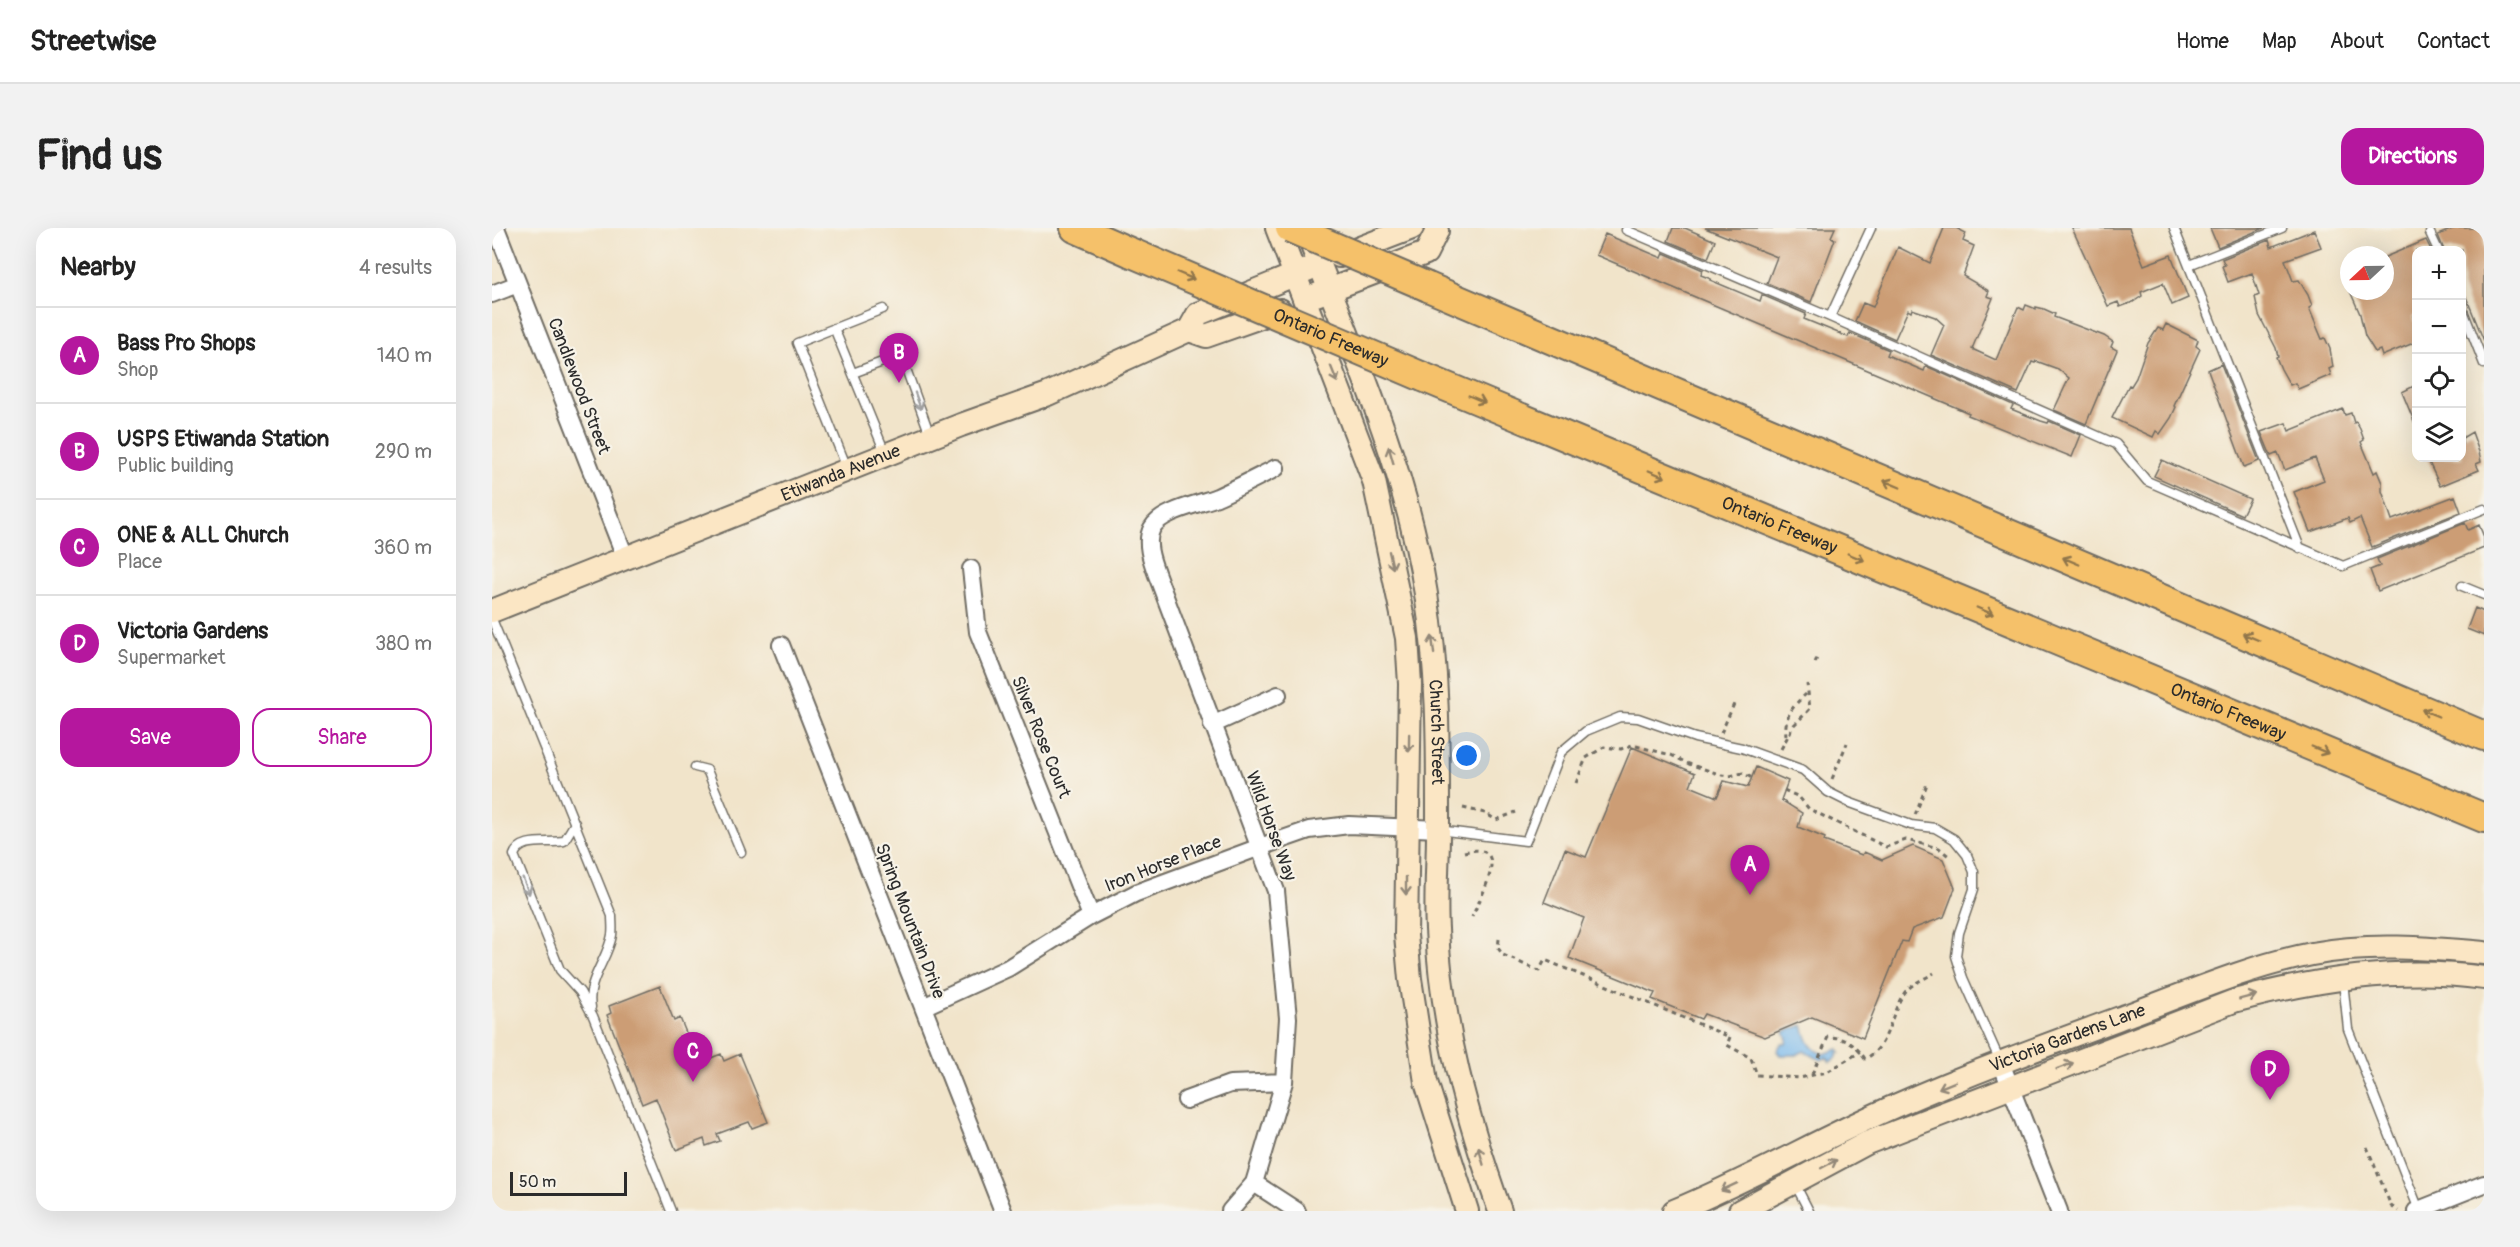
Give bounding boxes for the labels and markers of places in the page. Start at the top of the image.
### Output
pin: B [880,334,918,383]
pin: A [1730,846,1770,895]
pin: C [674,1032,712,1082]
pin: D [2250,1050,2290,1100]

